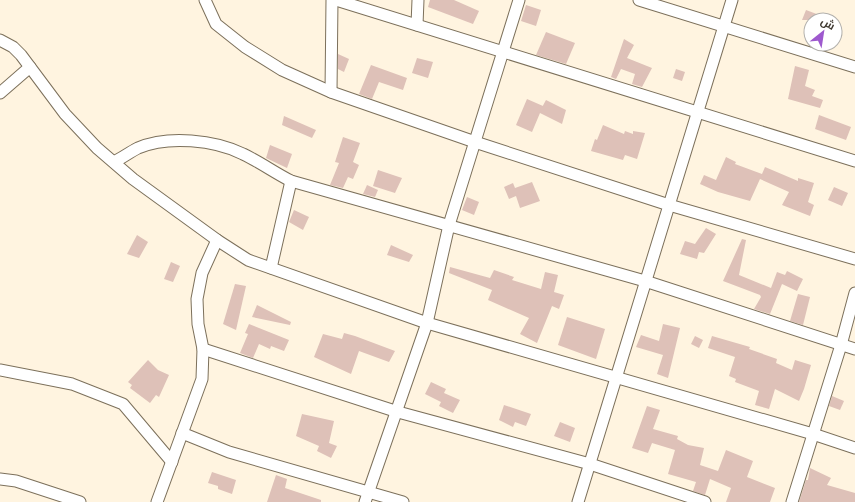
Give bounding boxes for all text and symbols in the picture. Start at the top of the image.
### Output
north arrow [803,12,843,52]
text: ش [818,13,838,33]

